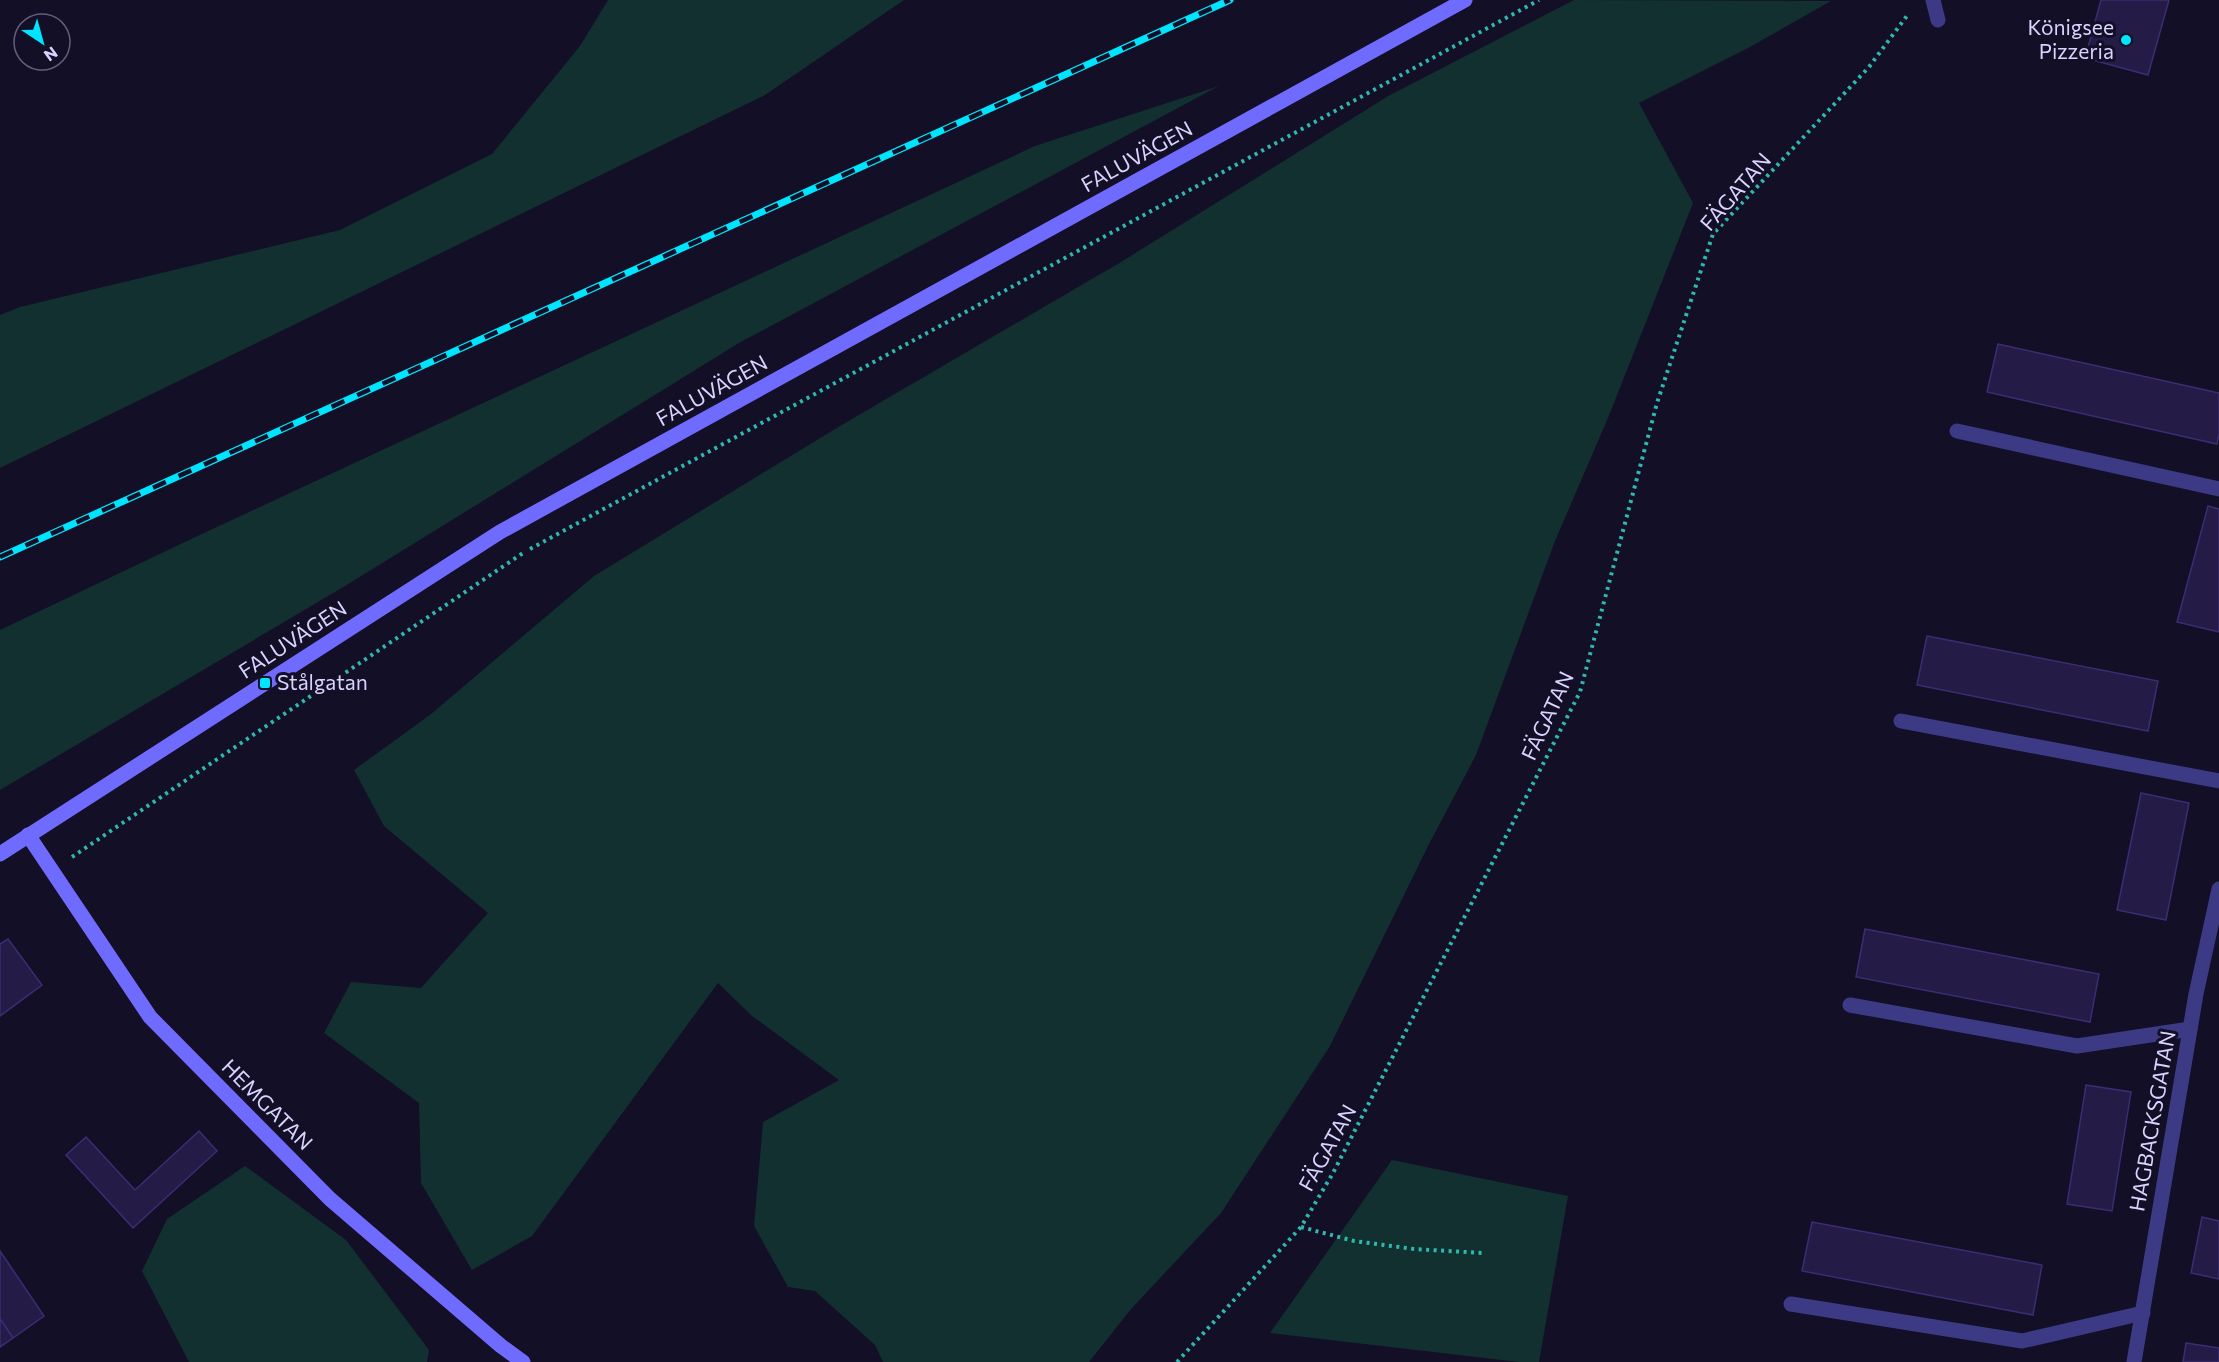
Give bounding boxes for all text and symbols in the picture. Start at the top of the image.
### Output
north arrow [12,12,72,72]
place label: Königsee Pizzeria [2028,14,2114,63]
marker: Königsee Pizzeria [2119,33,2133,47]
text: N [41,43,62,66]
street label: FALUVÄGEN [1076,115,1196,197]
street label: FÄGATAN [1694,147,1775,235]
street label: FALUVÄGEN [651,349,771,431]
street label: FALUVÄGEN [234,595,351,683]
street label: FÄGATAN [1515,667,1578,764]
place label: Stålgatan [277,669,368,694]
marker: Stålgatan [258,676,272,690]
street label: HAGBACKSGATAN [2123,1028,2180,1213]
street label: HEMGATAN [218,1053,319,1154]
street label: FÄGATAN [1293,1100,1361,1195]

